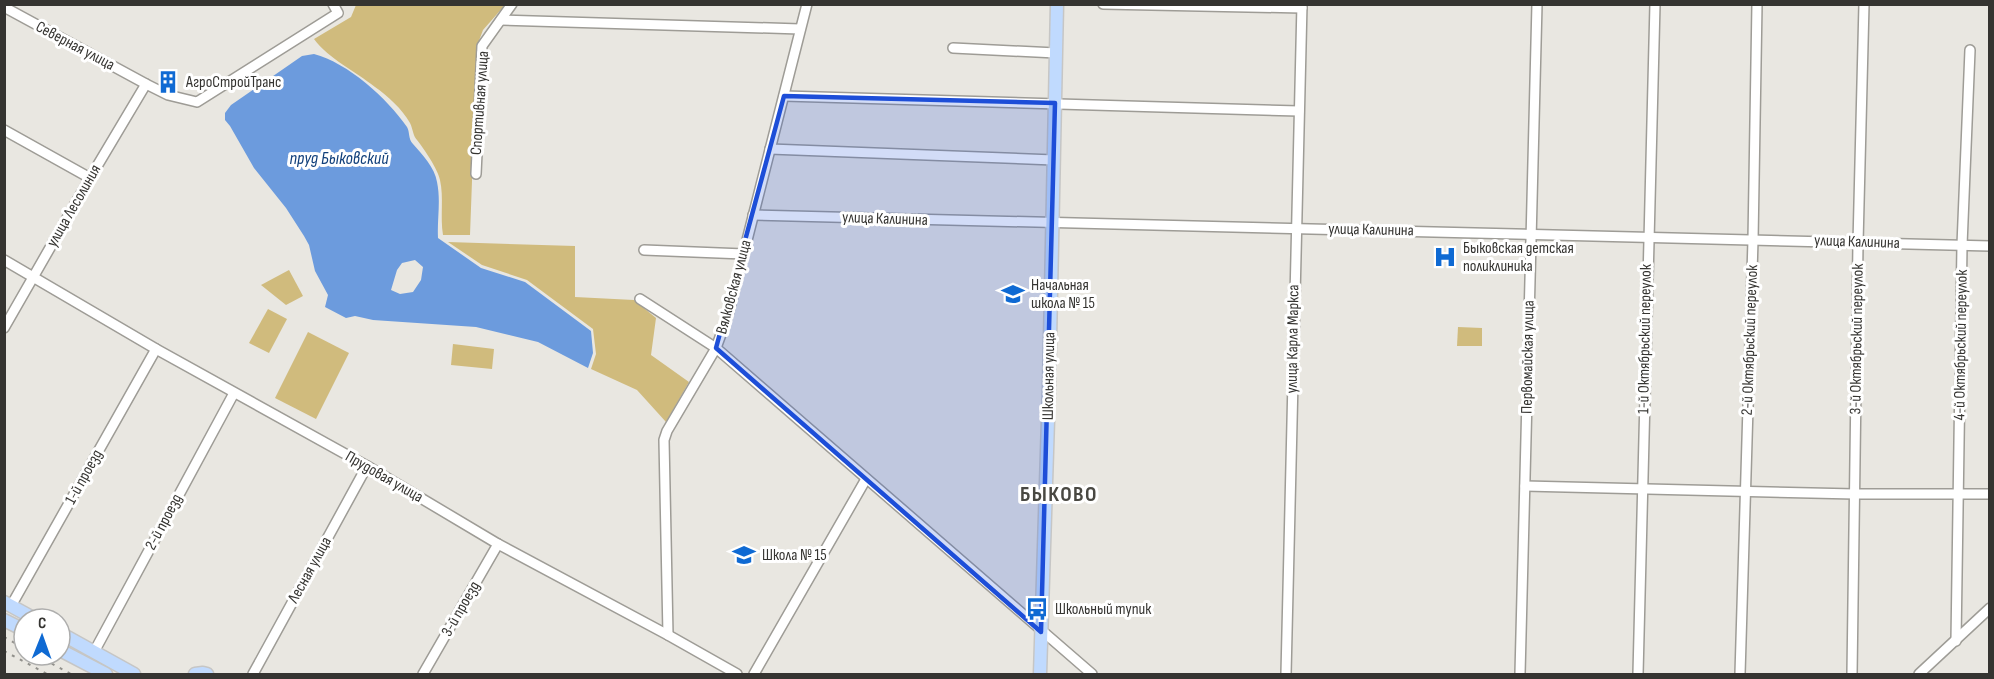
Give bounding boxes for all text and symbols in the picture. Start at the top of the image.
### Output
street label: Северная улица [32,17,118,75]
street label: Спортивная улица [467,50,493,156]
building icon: АгроСтройТранс [155,69,181,95]
place label: АгроСтройТранс [185,73,281,92]
water label: пруд Быковский [289,148,389,169]
street label: улица Лесолиния [43,161,105,251]
street label: улица Калинина [842,208,928,230]
street label: улица Калинина [1328,220,1414,240]
street label: улица Калинина [1814,231,1900,253]
street label: Вялковская улица [712,238,756,336]
place label: Быковская детская поликлиника [1463,239,1574,276]
hospital icon: Быковская детская поликлиника [1432,244,1458,270]
street label: 1-й Октябрьский переулок [1634,263,1656,414]
street label: 2-й Октябрьский переулок [1738,263,1762,416]
street label: 3-й Октябрьский переулок [1846,263,1868,415]
street label: 4-й Октябрьский переулок [1950,269,1972,421]
place label: Начальная школа № 15 [1031,276,1095,313]
school or university icon: Начальная школа № 15 [1000,281,1026,307]
street label: улица Карла Маркса [1283,284,1303,394]
street label: Первомайская улица [1518,300,1538,414]
street label: Школьная улица [1039,332,1059,420]
street label: 1-й проезд [61,446,107,508]
street label: Прудовая улица [342,447,426,507]
district label: БЫКОВО [1020,481,1098,508]
street label: 2-й проезд [141,491,187,553]
street label: Лесная улица [284,534,336,607]
school or university icon: Школа № 15 [731,542,757,568]
place label: Школа № 15 [762,546,827,565]
street label: 3-й проезд [438,578,484,640]
bus stop icon: Школьный тупик [1024,596,1050,622]
place label: Школьный тупик [1055,600,1152,619]
north arrow [12,607,72,667]
text: С [38,614,47,633]

